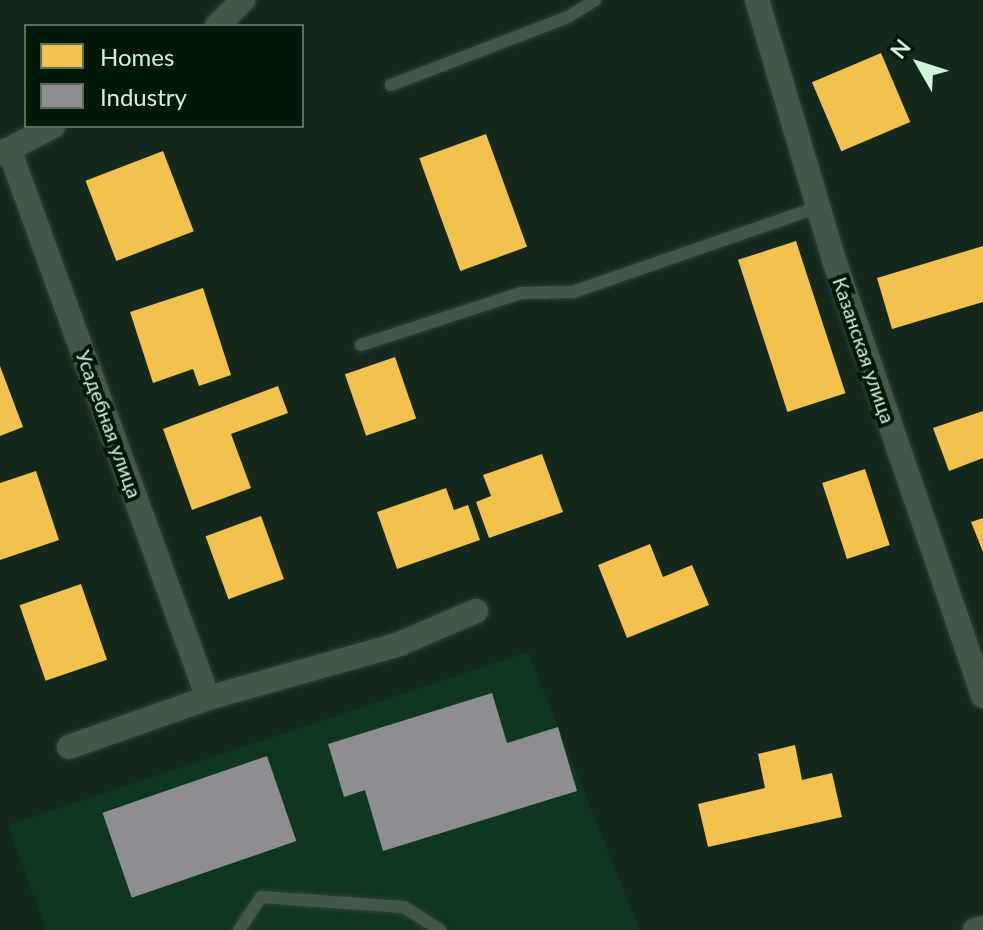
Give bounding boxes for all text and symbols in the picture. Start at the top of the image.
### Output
legend [24,24,304,128]
north arrow [879,24,959,104]
text: N [884,34,916,64]
text: Homes [100,42,174,71]
text: Industry [100,82,187,111]
street label: Казанская улица [828,274,900,426]
street label: Усадебная улица [71,347,147,501]

